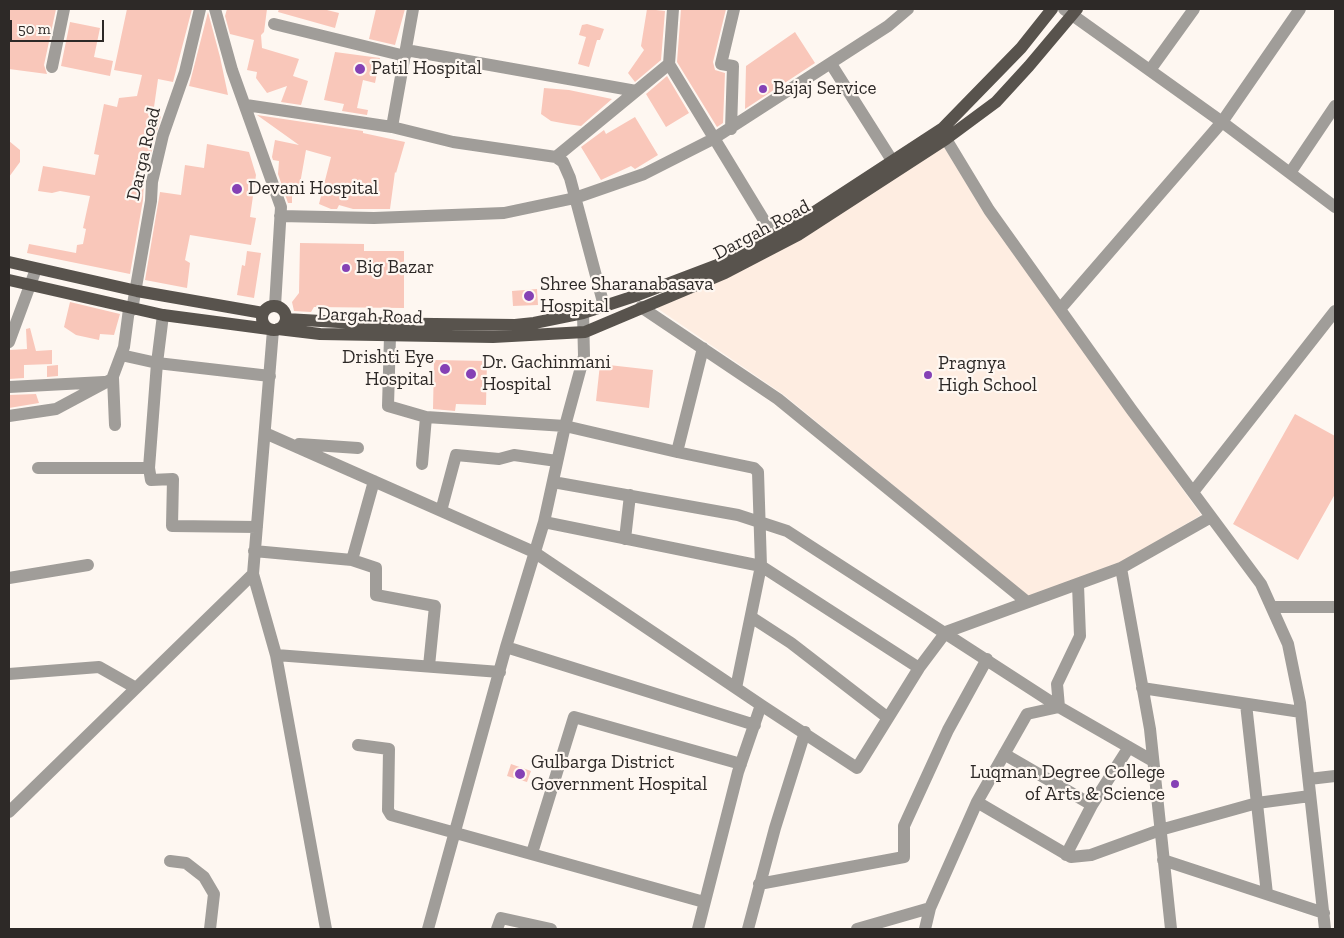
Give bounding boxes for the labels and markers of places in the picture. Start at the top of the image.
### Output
place label: Patil Hospital [371,58,482,80]
marker: Patil Hospital [353,62,367,76]
place label: Bajaj Service [773,78,876,100]
marker: Bajaj Service [757,83,769,95]
place label: Devani Hospital [248,178,378,200]
marker: Devani Hospital [230,182,244,196]
place label: Big Bazar [356,257,434,279]
marker: Big Bazar [340,262,352,274]
place label: Shree Sharanabasava Hospital [540,274,713,318]
marker: Shree Sharanabasava Hospital [522,289,536,303]
place label: Drishti Eye Hospital [342,347,434,391]
place label: Dr. Gachinmani Hospital [482,352,611,396]
place label: Pragnya High School [938,353,1037,397]
marker: Drishti Eye Hospital [438,362,452,376]
marker: Dr. Gachinmani Hospital [464,367,478,381]
marker: Pragnya High School [922,369,934,381]
place label: Gulbarga District Government Hospital [531,752,707,796]
place label: Luqman Degree College of Arts & Science [970,762,1165,806]
marker: Gulbarga District Government Hospital [513,767,527,781]
marker: Luqman Degree College of Arts & Science [1169,778,1181,790]

